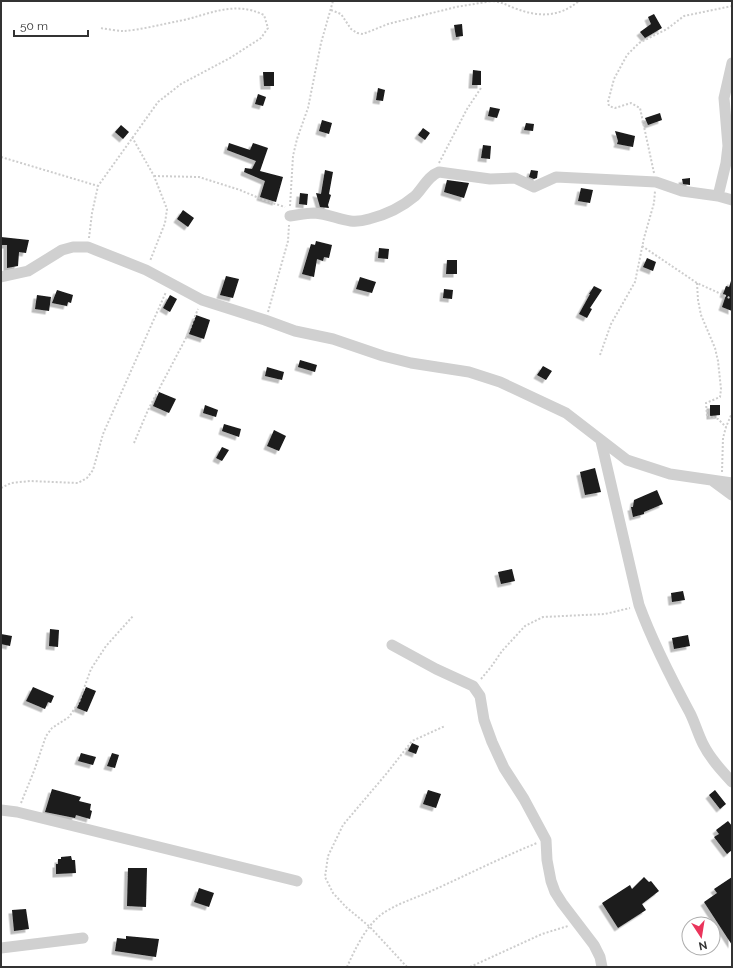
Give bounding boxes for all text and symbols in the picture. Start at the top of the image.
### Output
scale bar [14,12,88,38]
text: 50 m [20,19,48,33]
north arrow [681,916,721,956]
text: N [698,938,708,953]

